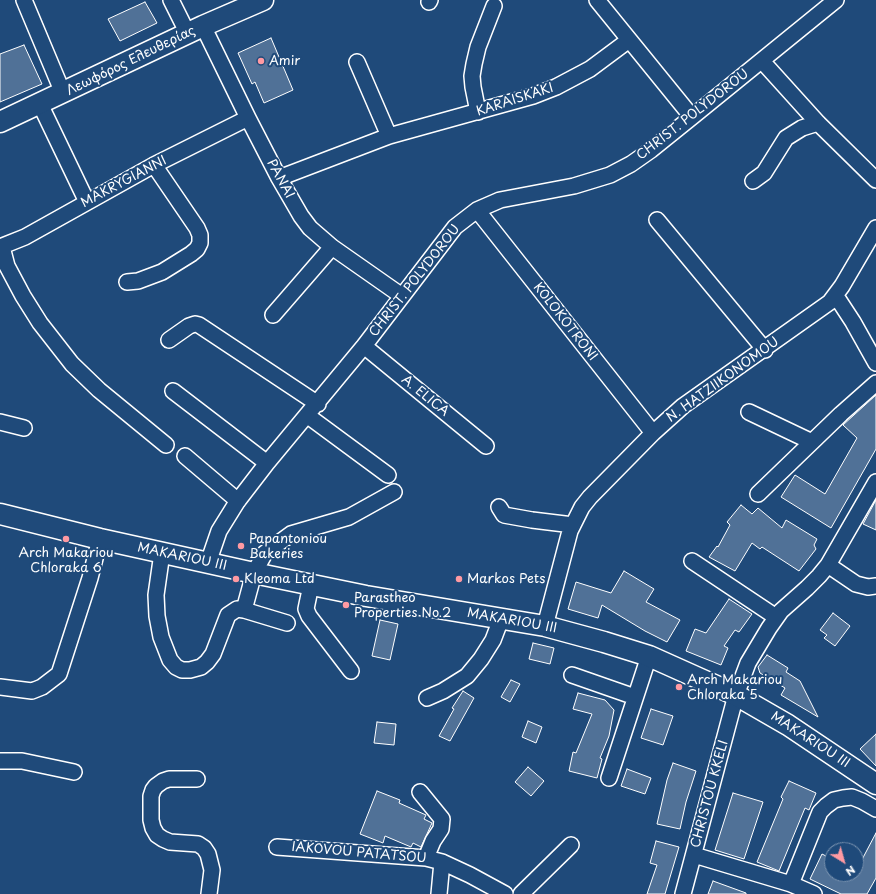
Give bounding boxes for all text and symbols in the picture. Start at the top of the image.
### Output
street label: Λεωφόρος Ελευθερίας [64,23,198,99]
place label: Amir [269,53,300,69]
marker: Amir [256,56,266,66]
street label: CHRIST. POLYDOROU [634,66,752,164]
street label: KARAISKAKI [474,80,556,120]
street label: MAKRYGIANNI [78,153,170,211]
street label: PANAI [263,157,297,201]
street label: CHRIST. POLYDOROU [366,222,464,340]
street label: KOLOKOTRONI [530,280,600,364]
street label: N. HATZIIKONOMOU [664,334,782,426]
street label: A. ELICA [398,372,452,420]
place label: Papantoniou Bakeries [249,531,327,562]
marker: Arch Makariou Chloraka 6 [61,534,71,544]
street label: MAKARIOU III [136,540,228,574]
marker: Papantoniou Bakeries [236,541,246,551]
place label: Arch Makariou Chloraka 6 [18,545,114,576]
place label: Kleoma Ltd [244,571,315,587]
place label: Markos Pets [467,571,545,587]
marker: Kleoma Ltd [231,574,241,584]
marker: Markos Pets [454,574,464,584]
place label: Parastheo Properties No.2 [354,590,451,621]
marker: Parastheo Properties No.2 [341,600,351,610]
street label: MAKARIOU III [466,605,558,637]
place label: Arch Makariou Chloraka 5 [687,672,782,703]
marker: Arch Makariou Chloraka 5 [674,682,684,692]
street label: MAKARIOU III [768,709,852,771]
street label: CHRISTOU KKELI [688,738,732,850]
street label: IAKOVOU PATATSOU [291,839,427,867]
north arrow [824,842,864,882]
text: N [842,862,860,881]

